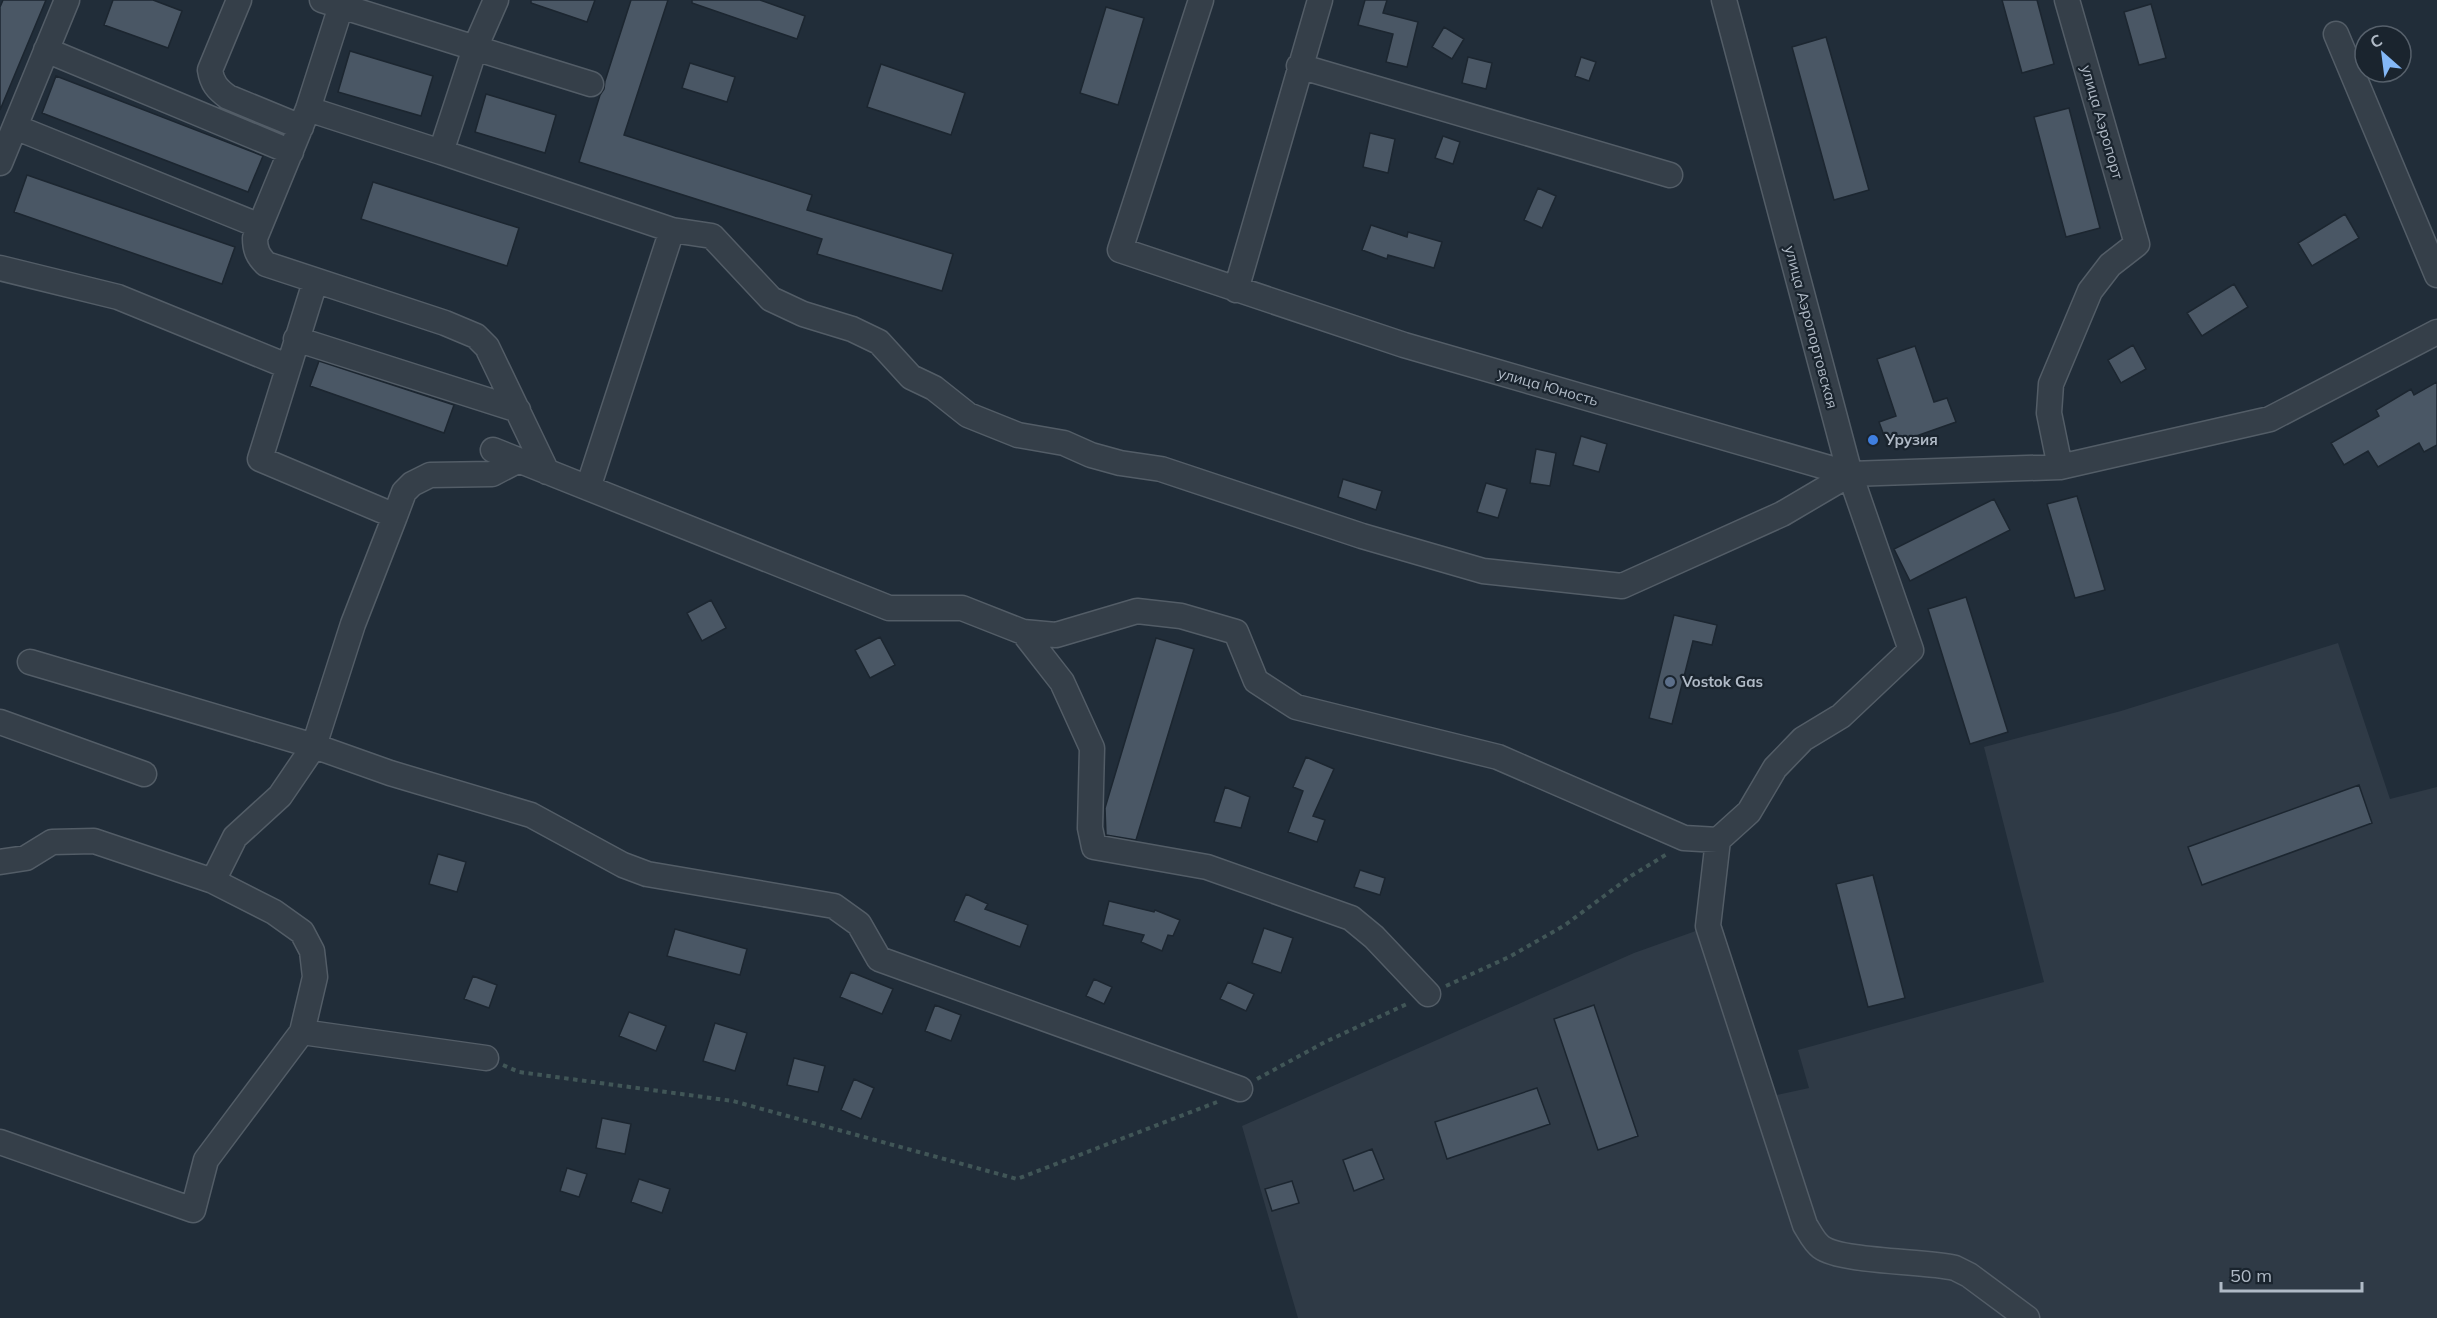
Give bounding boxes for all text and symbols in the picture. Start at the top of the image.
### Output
north arrow [2353,24,2413,84]
text: С [2366,29,2386,52]
street label: улица Аэропорт [2077,63,2128,181]
street label: улица Аэропортовская [1781,243,1842,410]
street label: улица Юность [1496,363,1601,410]
place label: Урузия [1884,430,1938,449]
marker: Урузия [1866,433,1880,447]
place label: Vostok Gas [1681,672,1763,691]
marker: Vostok Gas [1663,675,1677,689]
scale bar [2221,1255,2362,1293]
text: 50 m [2230,1264,2272,1287]

